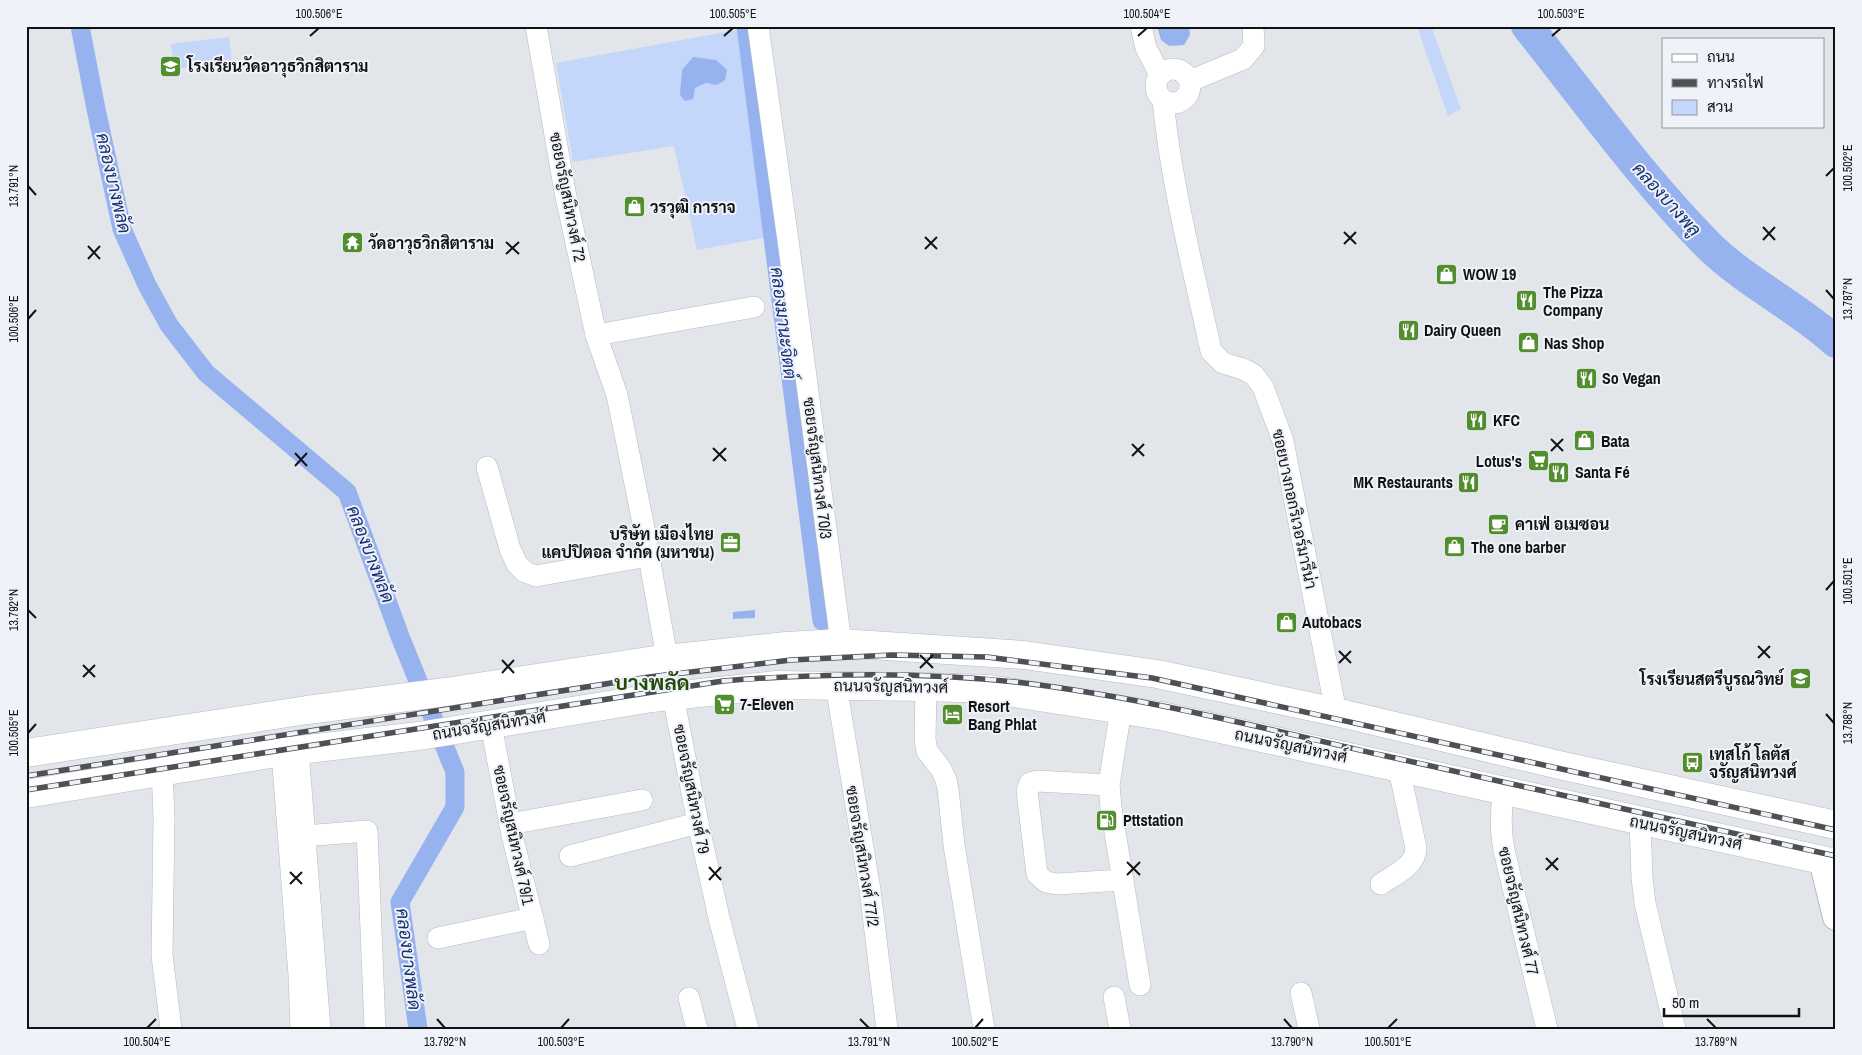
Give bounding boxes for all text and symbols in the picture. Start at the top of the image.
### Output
text: 100.506°E [296,6,342,22]
text: 100.505°E [710,6,756,22]
text: 100.504°E [1124,6,1170,22]
text: 100.503°E [1538,6,1584,22]
legend [1662,38,1824,128]
text: ถนน [1707,46,1735,67]
school or university icon: โรงเรียนวัดอาวุธวิกสิตาราม [159,54,183,78]
place label: โรงเรียนวัดอาวุธวิกสิตาราม [186,55,368,78]
text: ทางรถไฟ [1707,72,1764,93]
text: สวน [1707,96,1733,117]
water label: คลองบางพลัด [90,130,138,236]
street label: ซอยจรัญสนิทวงศ์ 72 [545,130,592,264]
text: 100.502°E [1840,145,1856,191]
water label: คลองบางพลู [1626,156,1707,242]
text: 13.791°N [6,165,22,207]
shop icon: วรวุฒิ การาจ [622,195,646,219]
place label: วรวุฒิ การาจ [650,196,736,219]
temple icon: วัดอาวุธวิกสิตาราม [340,231,364,255]
place label: วัดอาวุธวิกสิตาราม [368,232,494,255]
shop icon: WOW 19 [1435,262,1459,286]
place label: WOW 19 [1463,263,1516,285]
water label: คลองมานะจิตต์ [765,266,804,383]
text: 13.787°N [1840,278,1856,320]
place label: The Pizza Company [1543,281,1603,321]
restaurant icon: The Pizza Company [1515,289,1539,313]
text: 100.506°E [6,296,22,342]
restaurant icon: Dairy Queen [1396,318,1420,342]
place label: Dairy Queen [1424,319,1501,341]
shop icon: Nas Shop [1516,331,1540,355]
place label: Nas Shop [1544,332,1605,354]
restaurant icon: So Vegan [1574,366,1598,390]
place label: So Vegan [1602,367,1661,389]
street label: ซอยจรัญสนิทวงศ์ 70/3 [798,396,839,540]
restaurant icon: KFC [1465,408,1489,432]
place label: KFC [1493,409,1520,431]
street label: ซอยบางกอกริเวอร์มารีน่า [1267,427,1324,591]
shop icon: Bata [1573,429,1597,453]
place label: Bata [1601,430,1630,452]
supermarket icon: Lotus's [1526,449,1550,473]
place label: Lotus's [1476,450,1522,472]
restaurant icon: Santa Fé [1547,460,1571,484]
place label: Santa Fé [1575,461,1630,483]
restaurant icon: MK Restaurants [1457,470,1481,494]
place label: MK Restaurants [1353,471,1453,493]
water label: คลองบางพลัด [341,502,401,606]
cafe icon: คาเฟ่ อเมซอน [1487,512,1511,536]
place label: คาเฟ่ อเมซอน [1515,513,1609,535]
place label: บริษัท เมืองไทย แคปปิตอล จำกัด (มหาชน) [541,523,714,563]
office icon: บริษัท เมืองไทย แคปปิตอล จำกัด (มหาชน) [718,531,742,555]
shop icon: The one barber [1443,535,1467,559]
place label: The one barber [1471,536,1567,558]
text: 100.501°E [1840,558,1856,604]
text: 13.792°N [6,589,22,631]
shop icon: Autobacs [1274,610,1298,634]
place label: Autobacs [1302,611,1362,633]
school or university icon: โรงเรียนสตรีบูรณวิทย์ [1788,667,1812,691]
district label: บางพลัด [614,668,690,697]
place label: โรงเรียนสตรีบูรณวิทย์ [1639,668,1785,692]
street label: ถนนจรัญสนิทวงศ์ [833,673,949,698]
supermarket icon: 7-Eleven [712,692,736,716]
place label: 7-Eleven [740,693,794,715]
place label: Resort Bang Phlat [968,695,1037,735]
text: 13.788°N [1840,702,1856,744]
hotel icon: Resort Bang Phlat [940,703,964,727]
street label: ถนนจรัญสนิทวงศ์ [430,704,547,745]
text: 100.505°E [6,710,22,756]
street label: ถนนจรัญสนิทวงศ์ [1233,721,1350,768]
street label: ซอยจรัญสนิทวงศ์ 79 [669,722,716,856]
place label: เทสโก้ โลตัส จรัญสนิทวงศ์ [1709,743,1798,783]
bus stop icon: เทสโก้ โลตัส จรัญสนิทวงศ์ [1681,751,1705,775]
street label: ซอยจรัญสนิทวงศ์ 79/1 [488,763,541,908]
street label: ซอยจรัญสนิทวงศ์ 77/2 [841,784,886,928]
fuel station icon: Pttstation [1095,808,1119,832]
street label: ถนนจรัญสนิทวงศ์ [1628,808,1745,855]
place label: Pttstation [1123,809,1184,831]
street label: ซอยจรัญสนิทวงศ์ 77 [1493,844,1545,978]
water label: คลองบางพลัด [390,907,428,1011]
scale bar [1664,985,1800,1017]
text: 50 m [1672,992,1699,1013]
text: 100.504°E [124,1034,170,1050]
text: 13.792°N [424,1034,466,1050]
text: 100.503°E [538,1034,584,1050]
text: 13.791°N [848,1034,890,1050]
text: 100.502°E [952,1034,998,1050]
text: 13.790°N [1271,1034,1313,1050]
text: 100.501°E [1365,1034,1411,1050]
text: 13.789°N [1695,1034,1737,1050]

